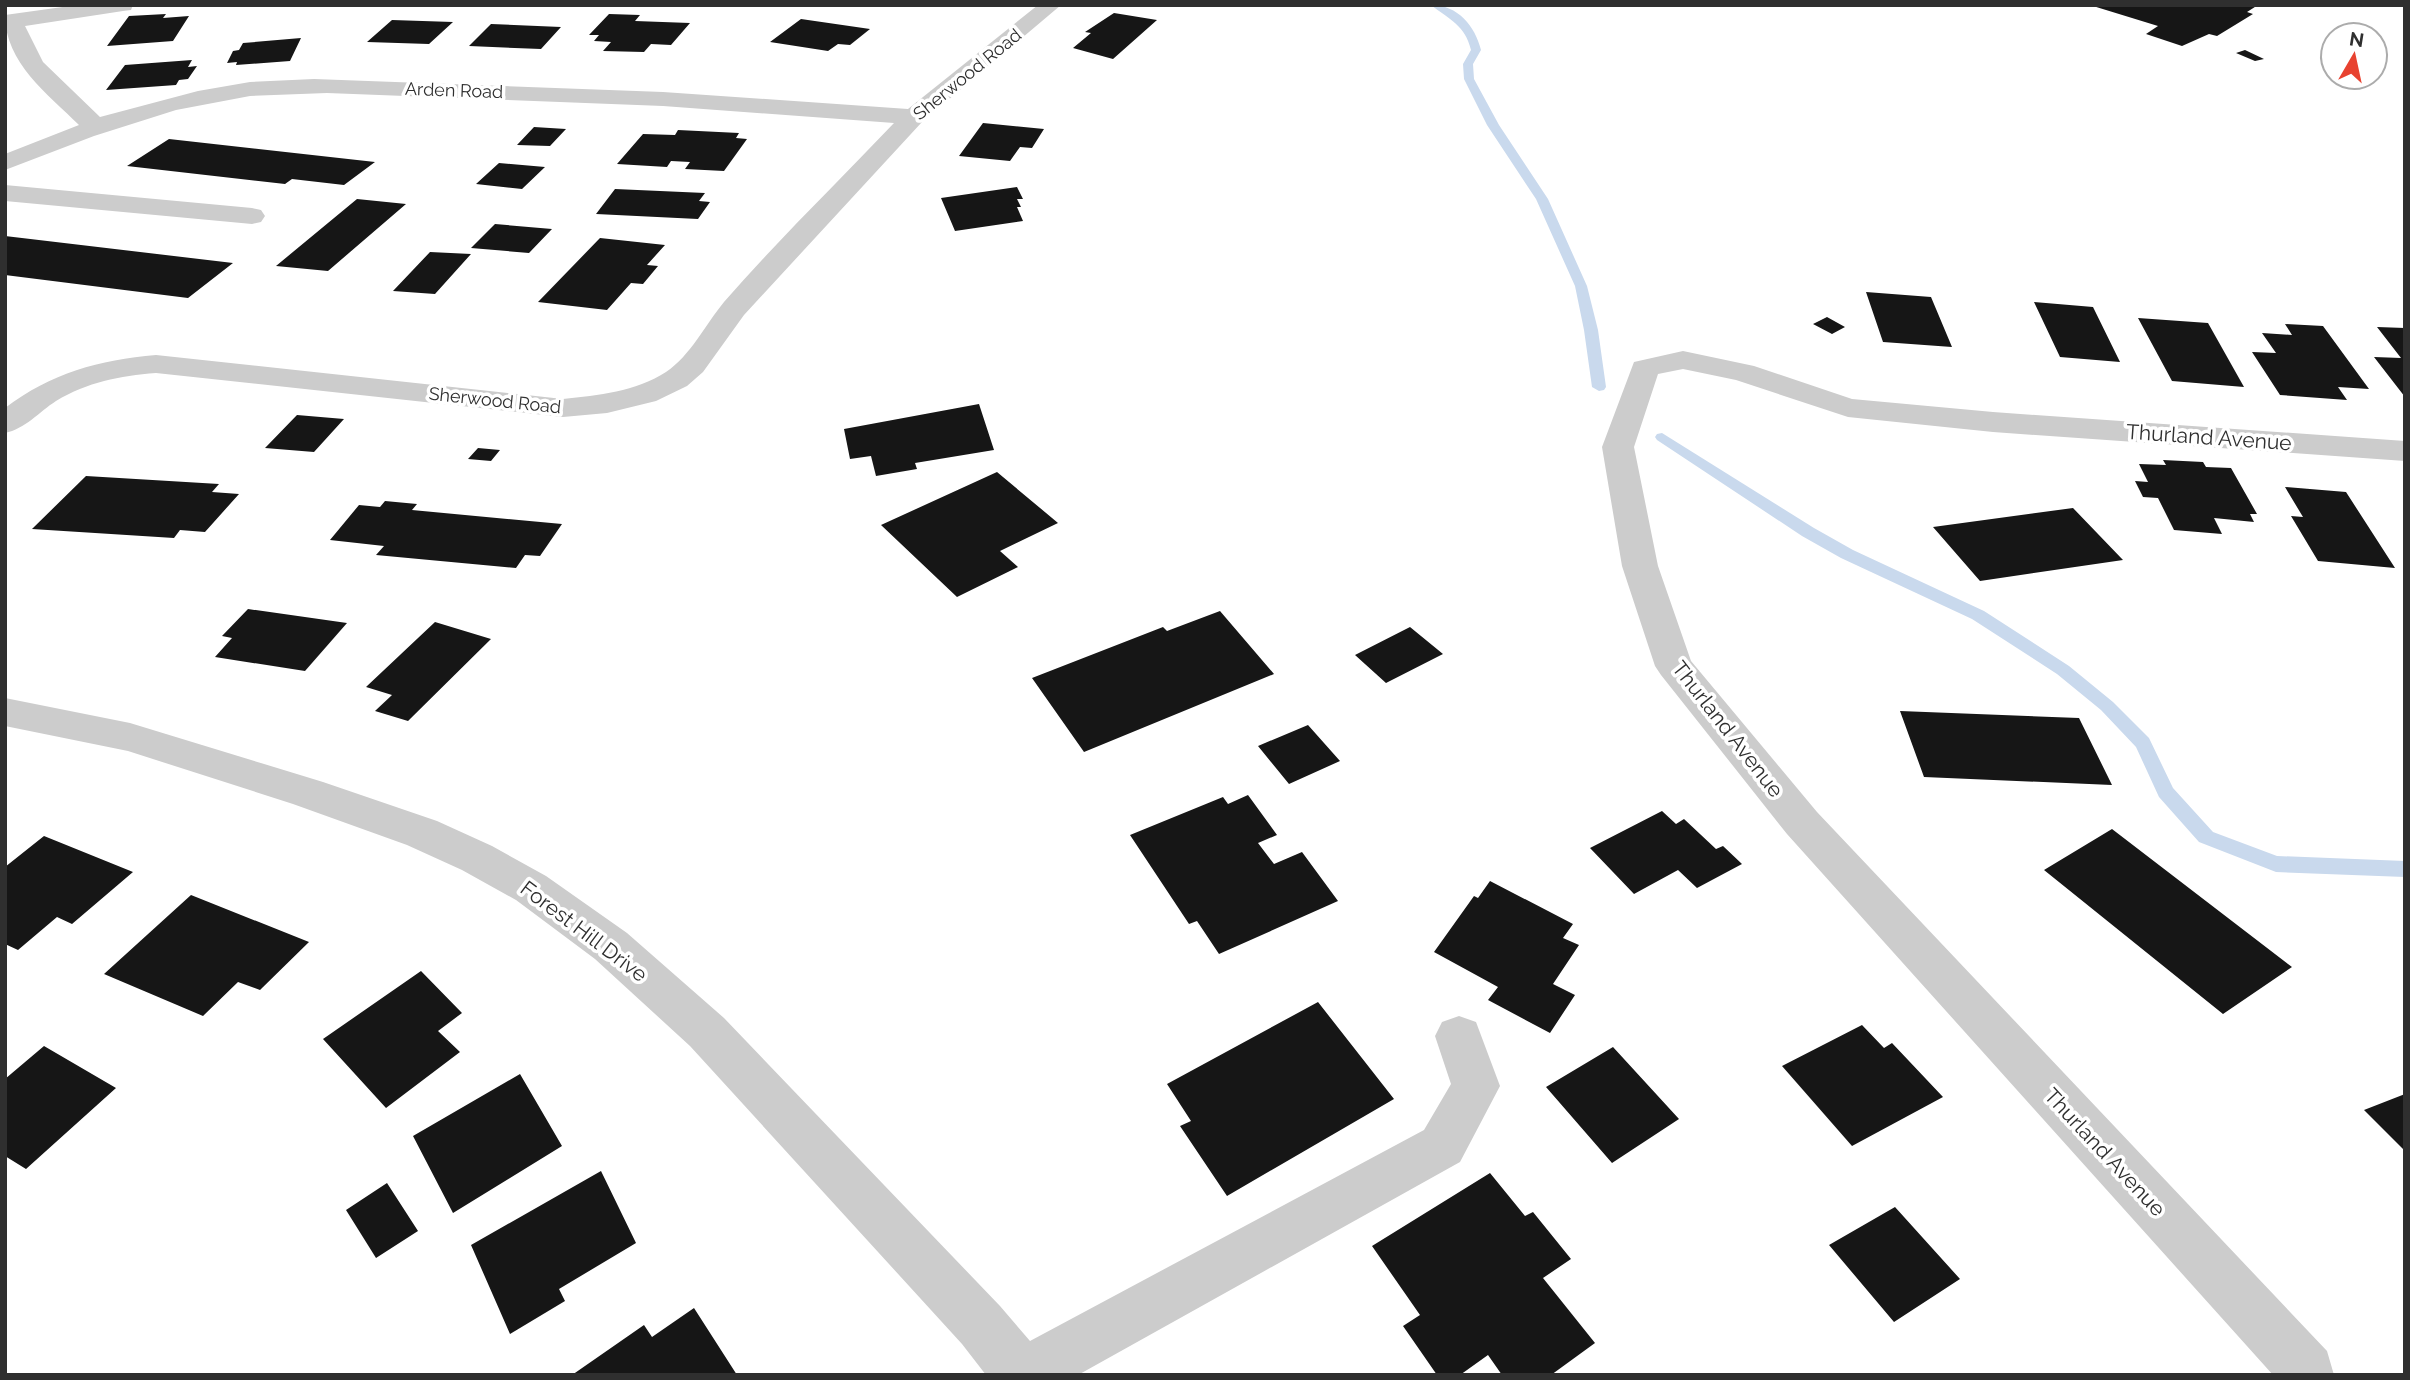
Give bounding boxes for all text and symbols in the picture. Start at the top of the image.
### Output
north arrow [2319,21,2389,91]
street label: Sherwood Road [909,24,1025,124]
text: N [2348,27,2366,51]
street label: Arden Road [405,78,503,102]
street label: Sherwood Road [428,383,562,417]
street label: Thurland Avenue [2125,419,2293,455]
street label: Thurland Avenue [1667,656,1789,802]
street label: Forest Hill Drive [516,875,652,987]
street label: Thurland Avenue [2039,1083,2171,1221]

